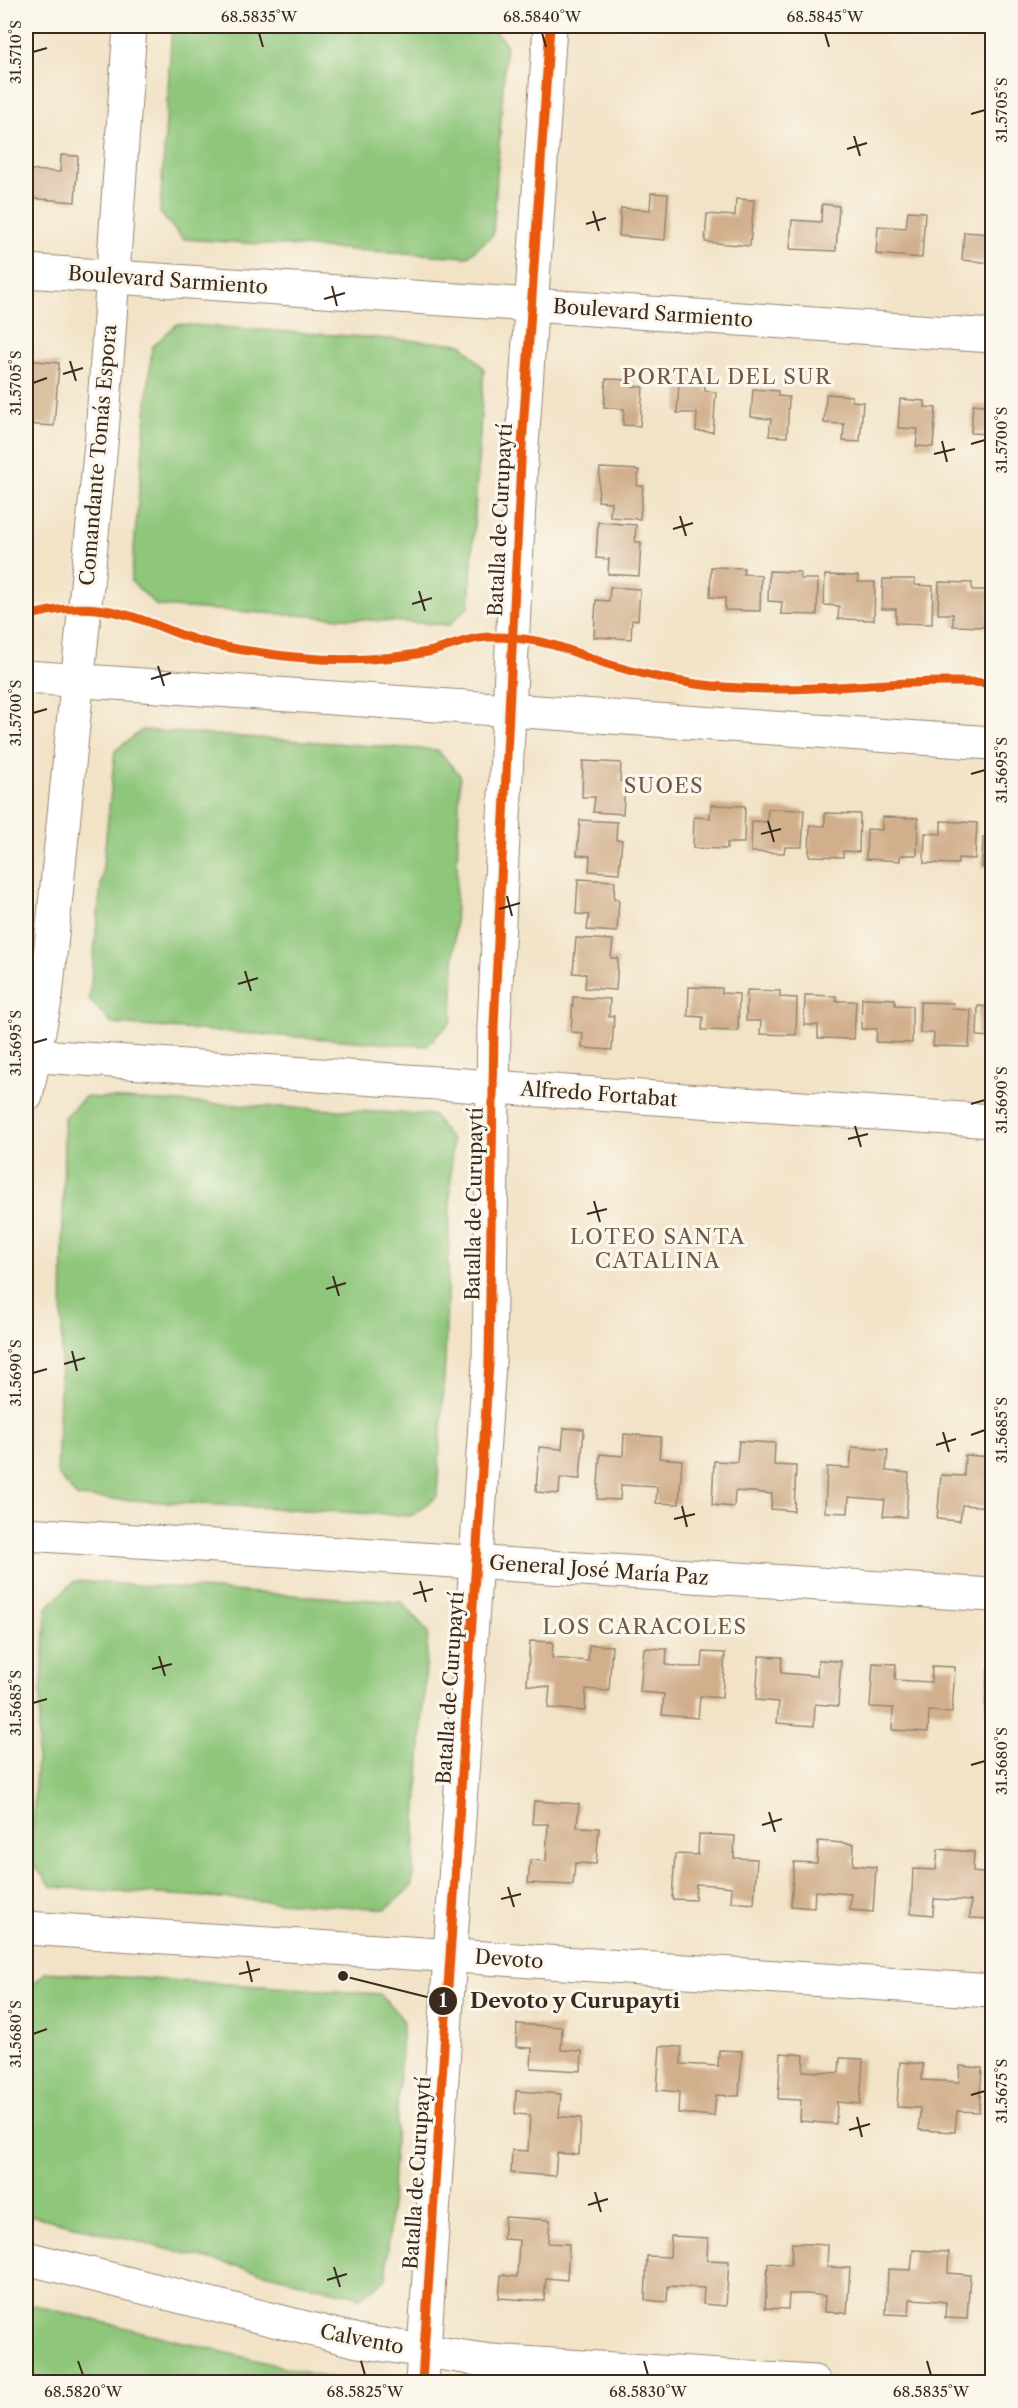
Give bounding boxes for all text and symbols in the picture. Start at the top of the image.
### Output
text: 68.5835°W [221,7,298,26]
text: 68.5840°W [503,7,582,26]
text: 68.5845°W [787,7,864,26]
text: 31.5710°S [6,20,25,84]
text: 31.5705°S [992,77,1011,143]
street label: Boulevard Sarmiento [67,261,269,299]
street label: Boulevard Sarmiento [552,294,754,332]
street label: Comandante Tomás Espora [75,323,121,587]
text: 31.5705°S [6,350,25,416]
district label: PORTAL DEL SUR [622,364,832,389]
text: 31.5700°S [992,406,1011,474]
street label: Batalla de Curupaytí [483,423,517,617]
text: 31.5700°S [6,679,25,747]
text: 31.5695°S [992,737,1011,803]
district label: SUOES [624,773,704,798]
text: 31.5695°S [6,1010,25,1076]
text: 31.5690°S [992,1066,1011,1134]
street label: Alfredo Fortabat [519,1076,678,1111]
street label: Batalla de Curupaytí [460,1107,488,1301]
district label: LOTEO SANTA CATALINA [570,1224,746,1273]
text: 31.5690°S [6,1339,25,1407]
text: 31.5685°S [992,1397,1011,1463]
street label: General José María Paz [488,1550,710,1590]
street label: Batalla de Curupaytí [431,1591,469,1785]
district label: LOS CARACOLES [542,1614,748,1639]
text: 31.5685°S [6,1670,25,1736]
text: 31.5680°S [992,1727,1011,1795]
street label: Devoto [474,1945,544,1973]
callout: Devoto y Curupayti [428,1981,693,2020]
text: Devoto y Curupayti [470,1988,680,2013]
text: 1 [439,1990,447,2012]
text: 31.5680°S [6,2000,25,2068]
text: 31.5675°S [992,2059,1011,2123]
street label: Batalla de Curupaytí [398,2076,436,2270]
street label: Calvento [318,2319,406,2359]
text: 68.5820°W [44,2382,123,2401]
text: 68.5825°W [327,2382,404,2401]
text: 68.5830°W [609,2382,687,2401]
text: 68.5835°W [893,2382,970,2401]

